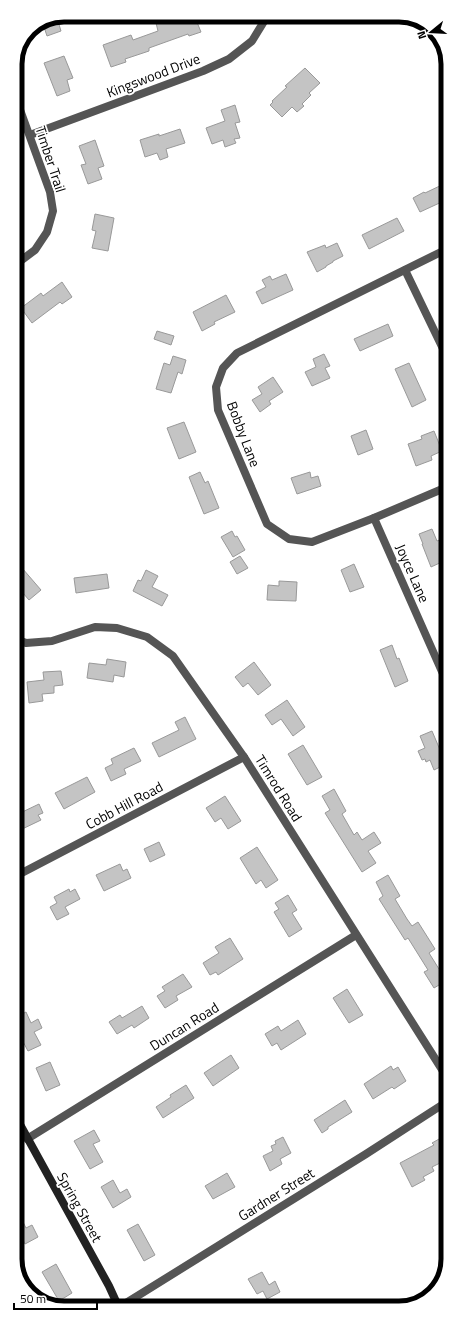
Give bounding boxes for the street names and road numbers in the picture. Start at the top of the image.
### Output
street label: Kingswood Drive [103,48,203,102]
street label: Timber Trail [30,123,72,195]
street label: Bobby Lane [222,398,266,470]
street label: Joyce Lane [391,540,435,606]
street label: Timrod Road [250,751,308,825]
street label: Cobb Hill Road [82,776,166,834]
street label: Duncan Road [145,996,223,1056]
street label: Gardner Street [234,1162,318,1226]
street label: Spring Street [52,1168,108,1246]

